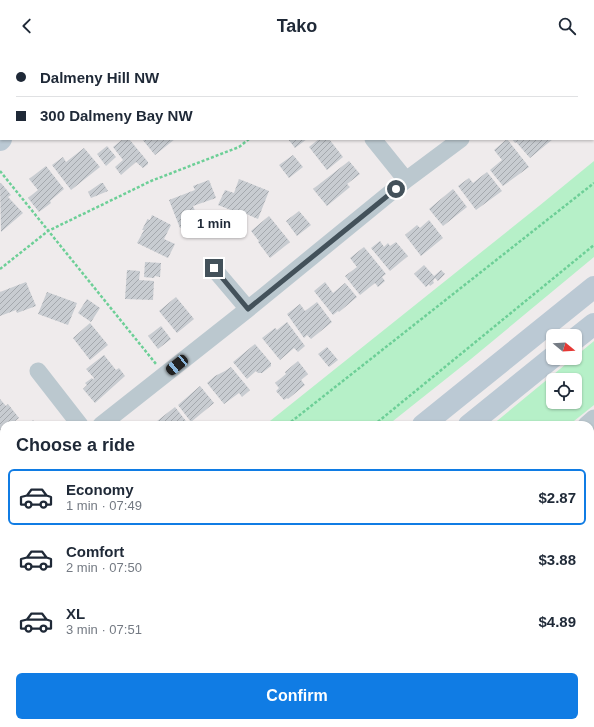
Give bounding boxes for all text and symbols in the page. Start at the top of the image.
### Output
icon: back [16,15,38,37]
icon: search [556,15,578,37]
text: Tako [277,16,317,36]
text: Dalmeny Hill NW [40,69,159,86]
text: 300 Dalmeny Bay NW [40,107,193,124]
route start [387,180,405,198]
callout: 1 min [181,210,247,238]
text: 1 min [197,216,231,231]
route end [205,259,223,277]
north arrow [546,329,582,365]
map controls [546,329,582,409]
car [164,353,190,377]
button: locate [546,373,582,409]
text: Choose a ride [16,435,135,455]
icon: car [18,479,54,515]
text: Economy [66,481,134,498]
text: $2.87 [538,489,576,506]
text: 1 min · 07:49 [66,498,142,513]
icon: car [18,541,54,577]
text: Comfort [66,543,124,560]
text: $3.88 [538,551,576,568]
text: 2 min · 07:50 [66,560,142,575]
icon: car [18,603,54,639]
text: XL [66,605,85,622]
text: $4.89 [538,613,576,630]
text: 3 min · 07:51 [66,622,142,637]
button: Confirm [16,673,578,719]

